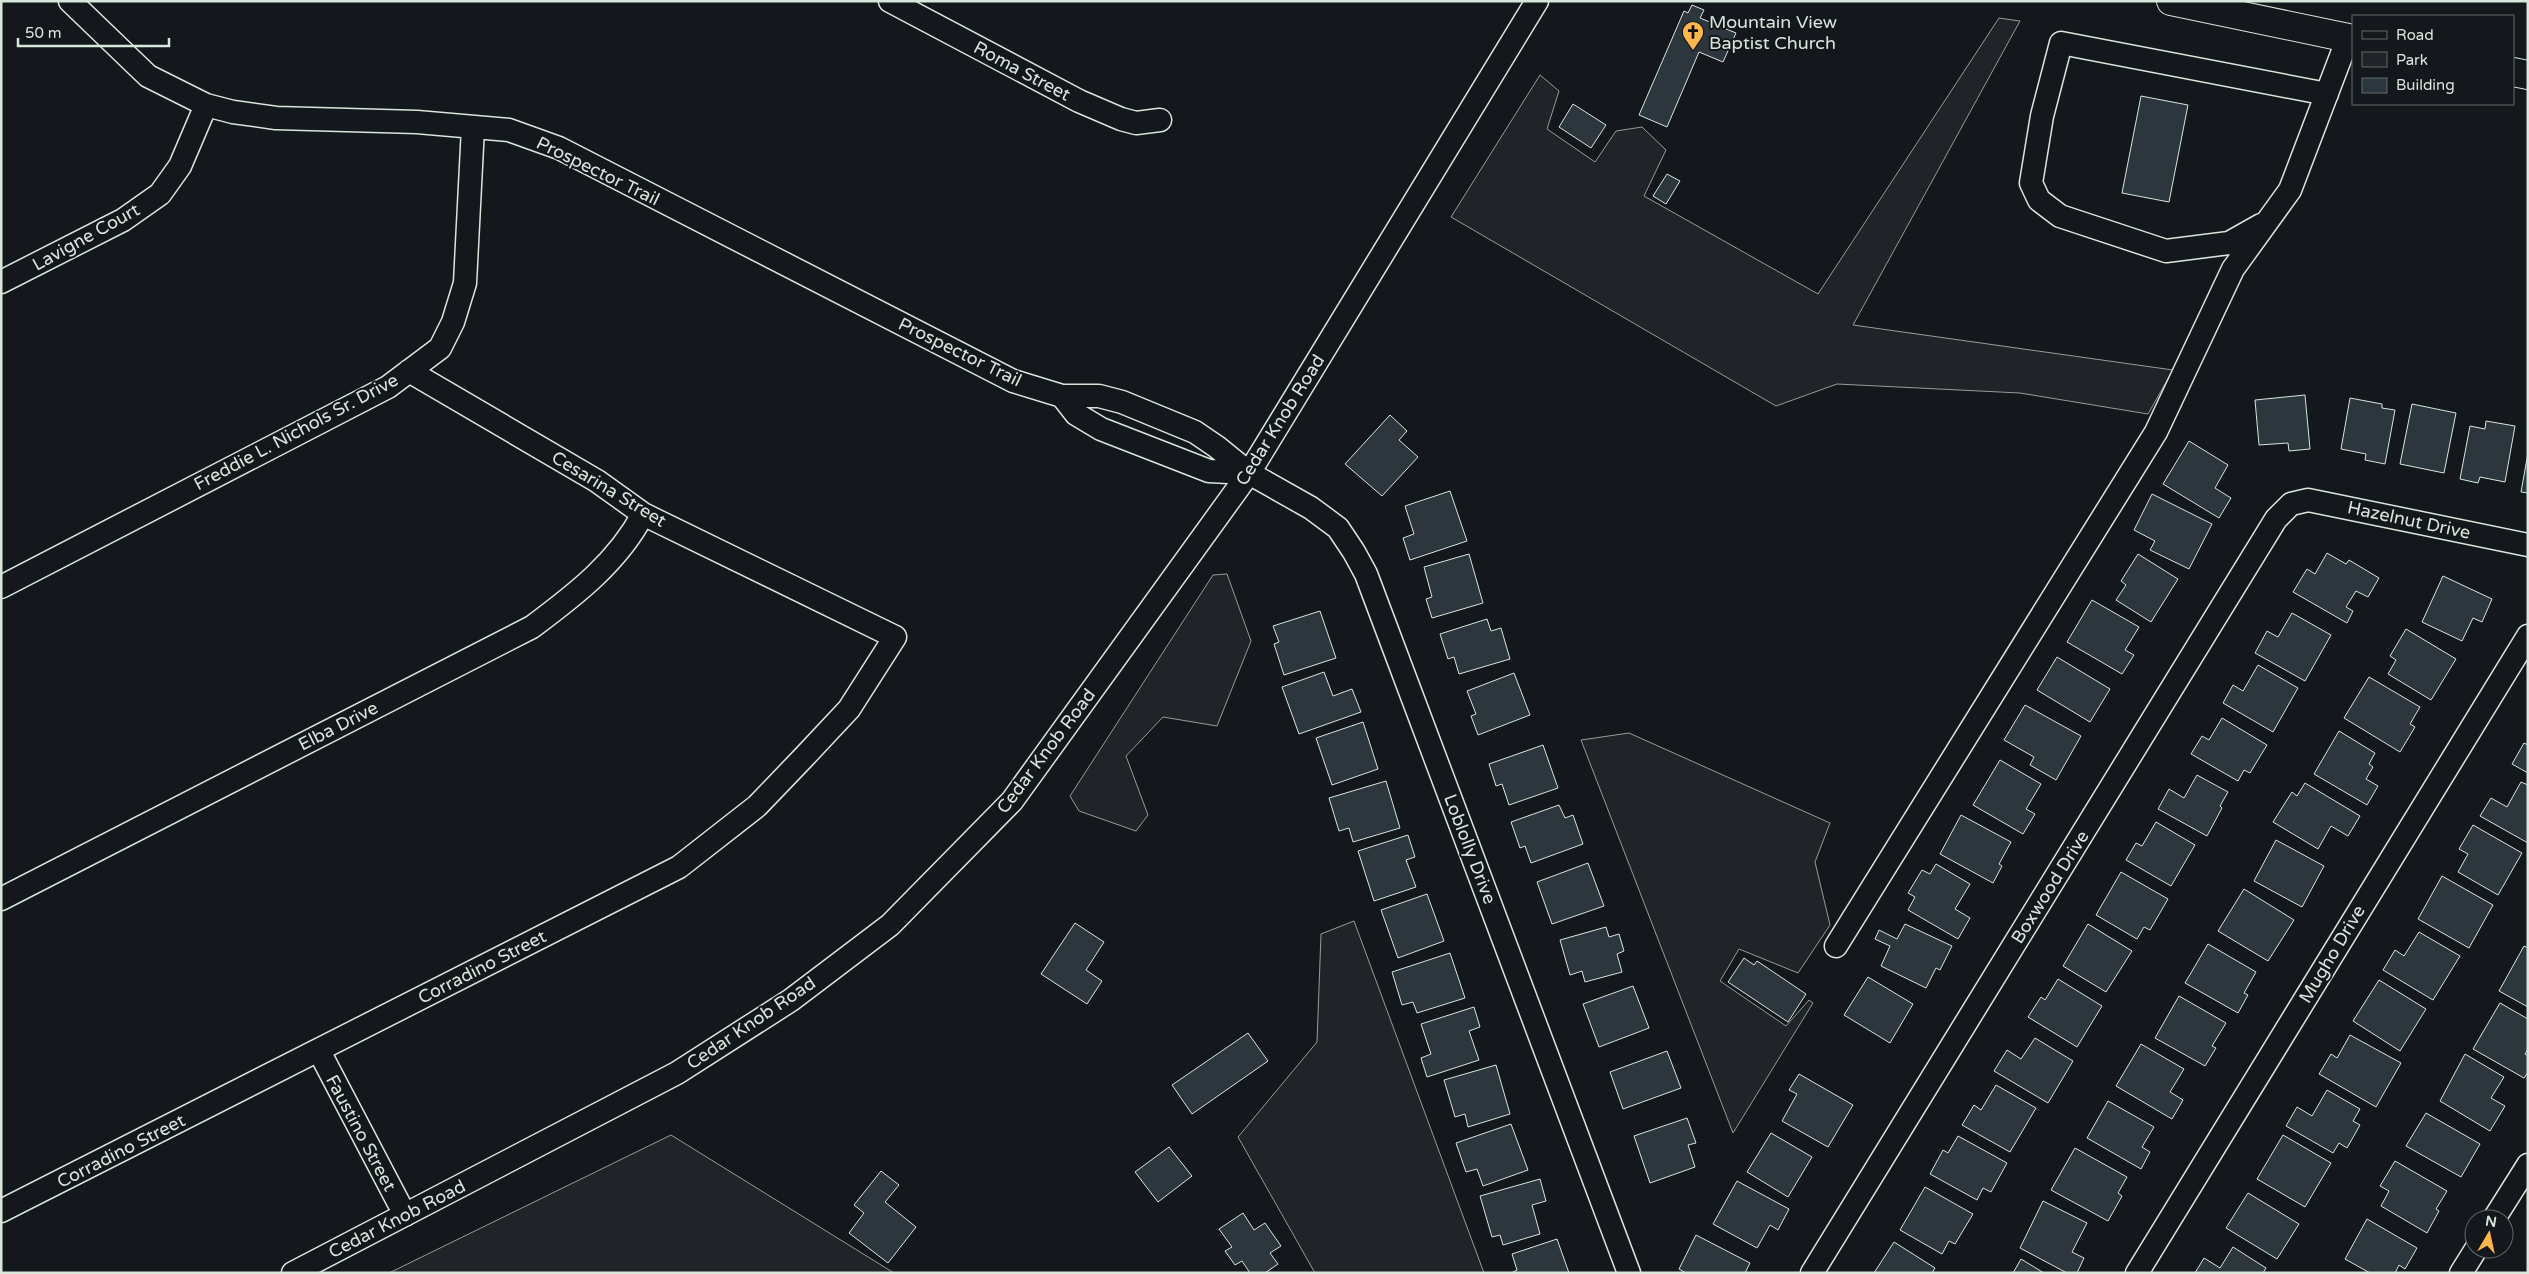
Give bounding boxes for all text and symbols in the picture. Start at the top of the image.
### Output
place label: Mountain View Baptist Church [1709,11,1837,54]
scale bar [18,15,169,47]
legend [2352,15,2514,105]
church icon: Mountain View Baptist Church [1681,20,1705,51]
text: 50 m [25,24,62,42]
text: Road [2396,26,2434,44]
street label: Roma Street [970,36,1074,106]
text: Park [2396,51,2428,69]
text: Building [2396,76,2455,94]
street label: Prospector Trail [533,132,663,210]
street label: Lavigne Court [28,198,144,276]
street label: Prospector Trail [895,313,1025,391]
street label: Cedar Knob Road [1231,350,1329,490]
street label: Freddie L. Nichols Sr. Drive [190,369,402,495]
street label: Cesarina Street [548,446,670,532]
street label: Hazelnut Drive [2346,496,2472,544]
street label: Cedar Knob Road [992,684,1100,818]
street label: Elba Drive [294,697,382,755]
street label: Loblolly Drive [1439,791,1501,907]
street label: Boxwood Drive [2006,826,2094,948]
street label: Mugho Drive [2294,901,2370,1007]
street label: Corradino Street [414,925,550,1009]
street label: Cedar Knob Road [682,972,820,1074]
street label: Faustino Street [321,1071,401,1195]
street label: Corradino Street [53,1109,189,1193]
street label: Cedar Knob Road [325,1175,469,1263]
north arrow [2464,1209,2514,1259]
text: N [2484,1212,2498,1231]

